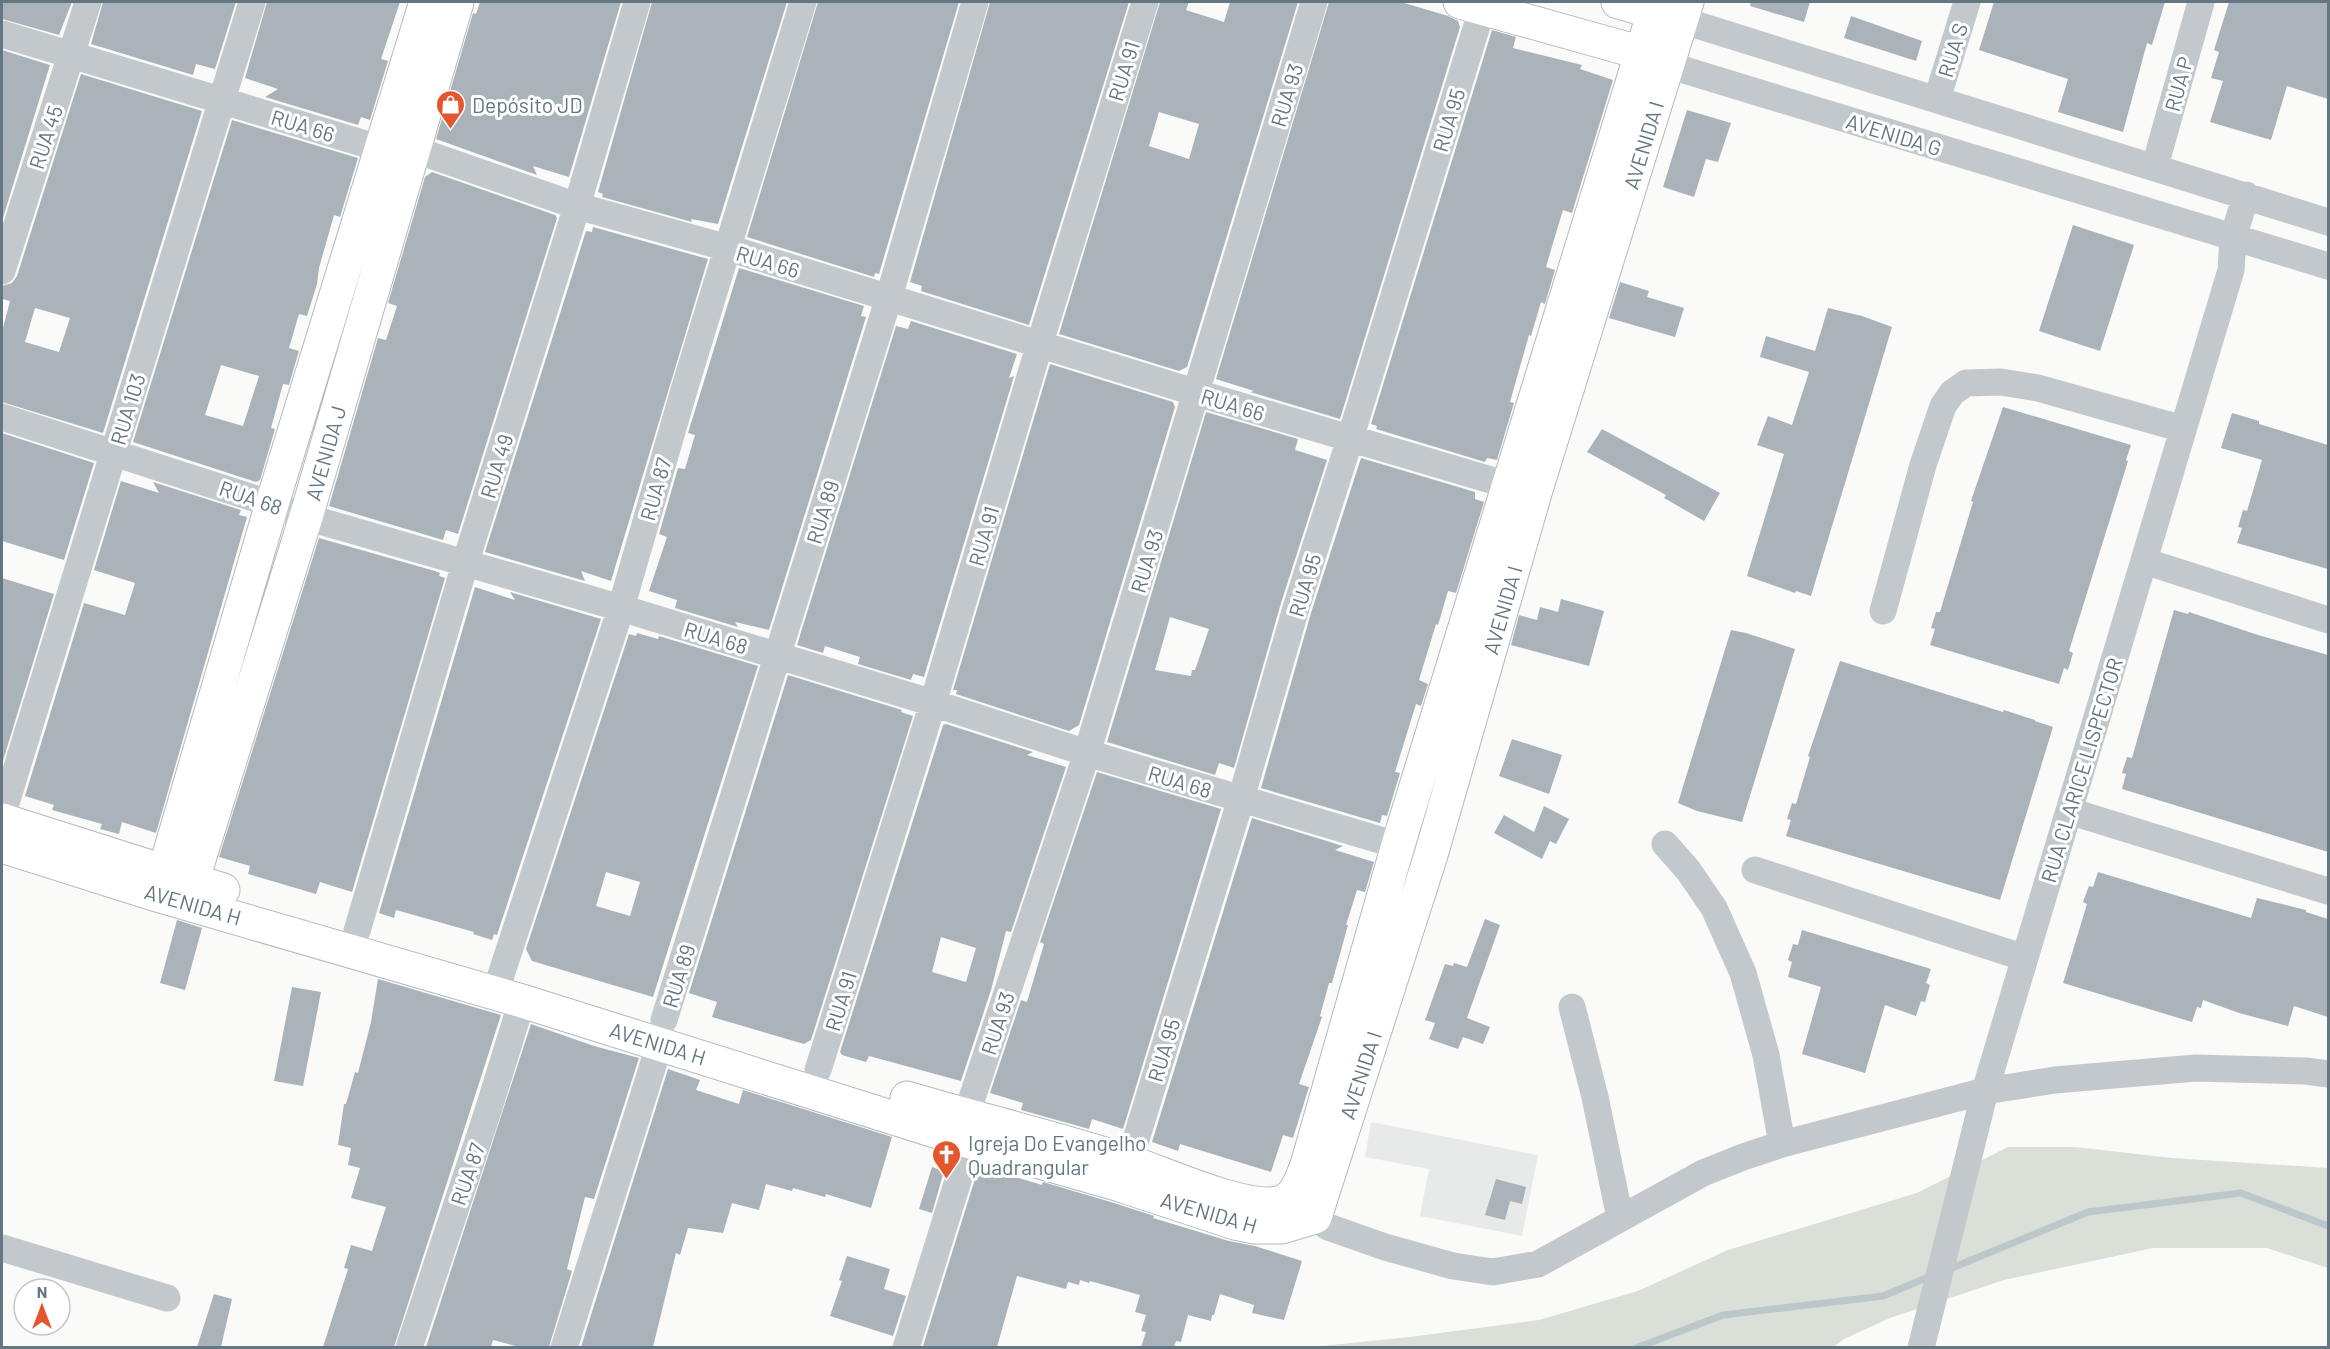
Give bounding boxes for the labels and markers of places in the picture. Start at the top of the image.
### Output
shop icon: Depósito JD [435,88,467,130]
place label: Depósito JD [472,92,582,117]
place label: Igreja Do Evangelho Quadrangular [968,1130,1147,1179]
church icon: Igreja Do Evangelho Quadrangular [931,1138,963,1180]

